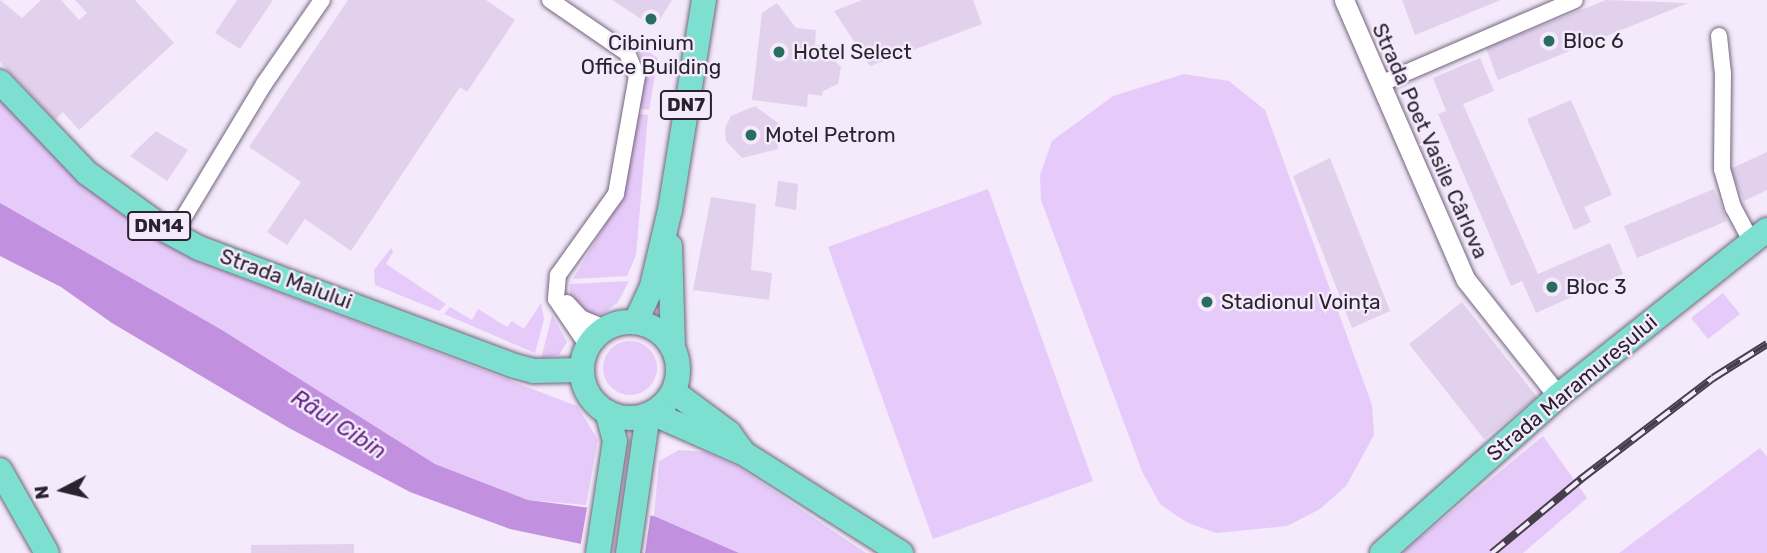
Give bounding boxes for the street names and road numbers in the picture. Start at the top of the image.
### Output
street label: Strada Poet Vasile Cârlova [1367,19,1493,263]
road number: DN7 [660,90,712,120]
road number: DN14 [126,210,192,242]
street label: Strada Malului [217,243,355,315]
street label: Strada Maramureșului [1482,309,1662,467]

